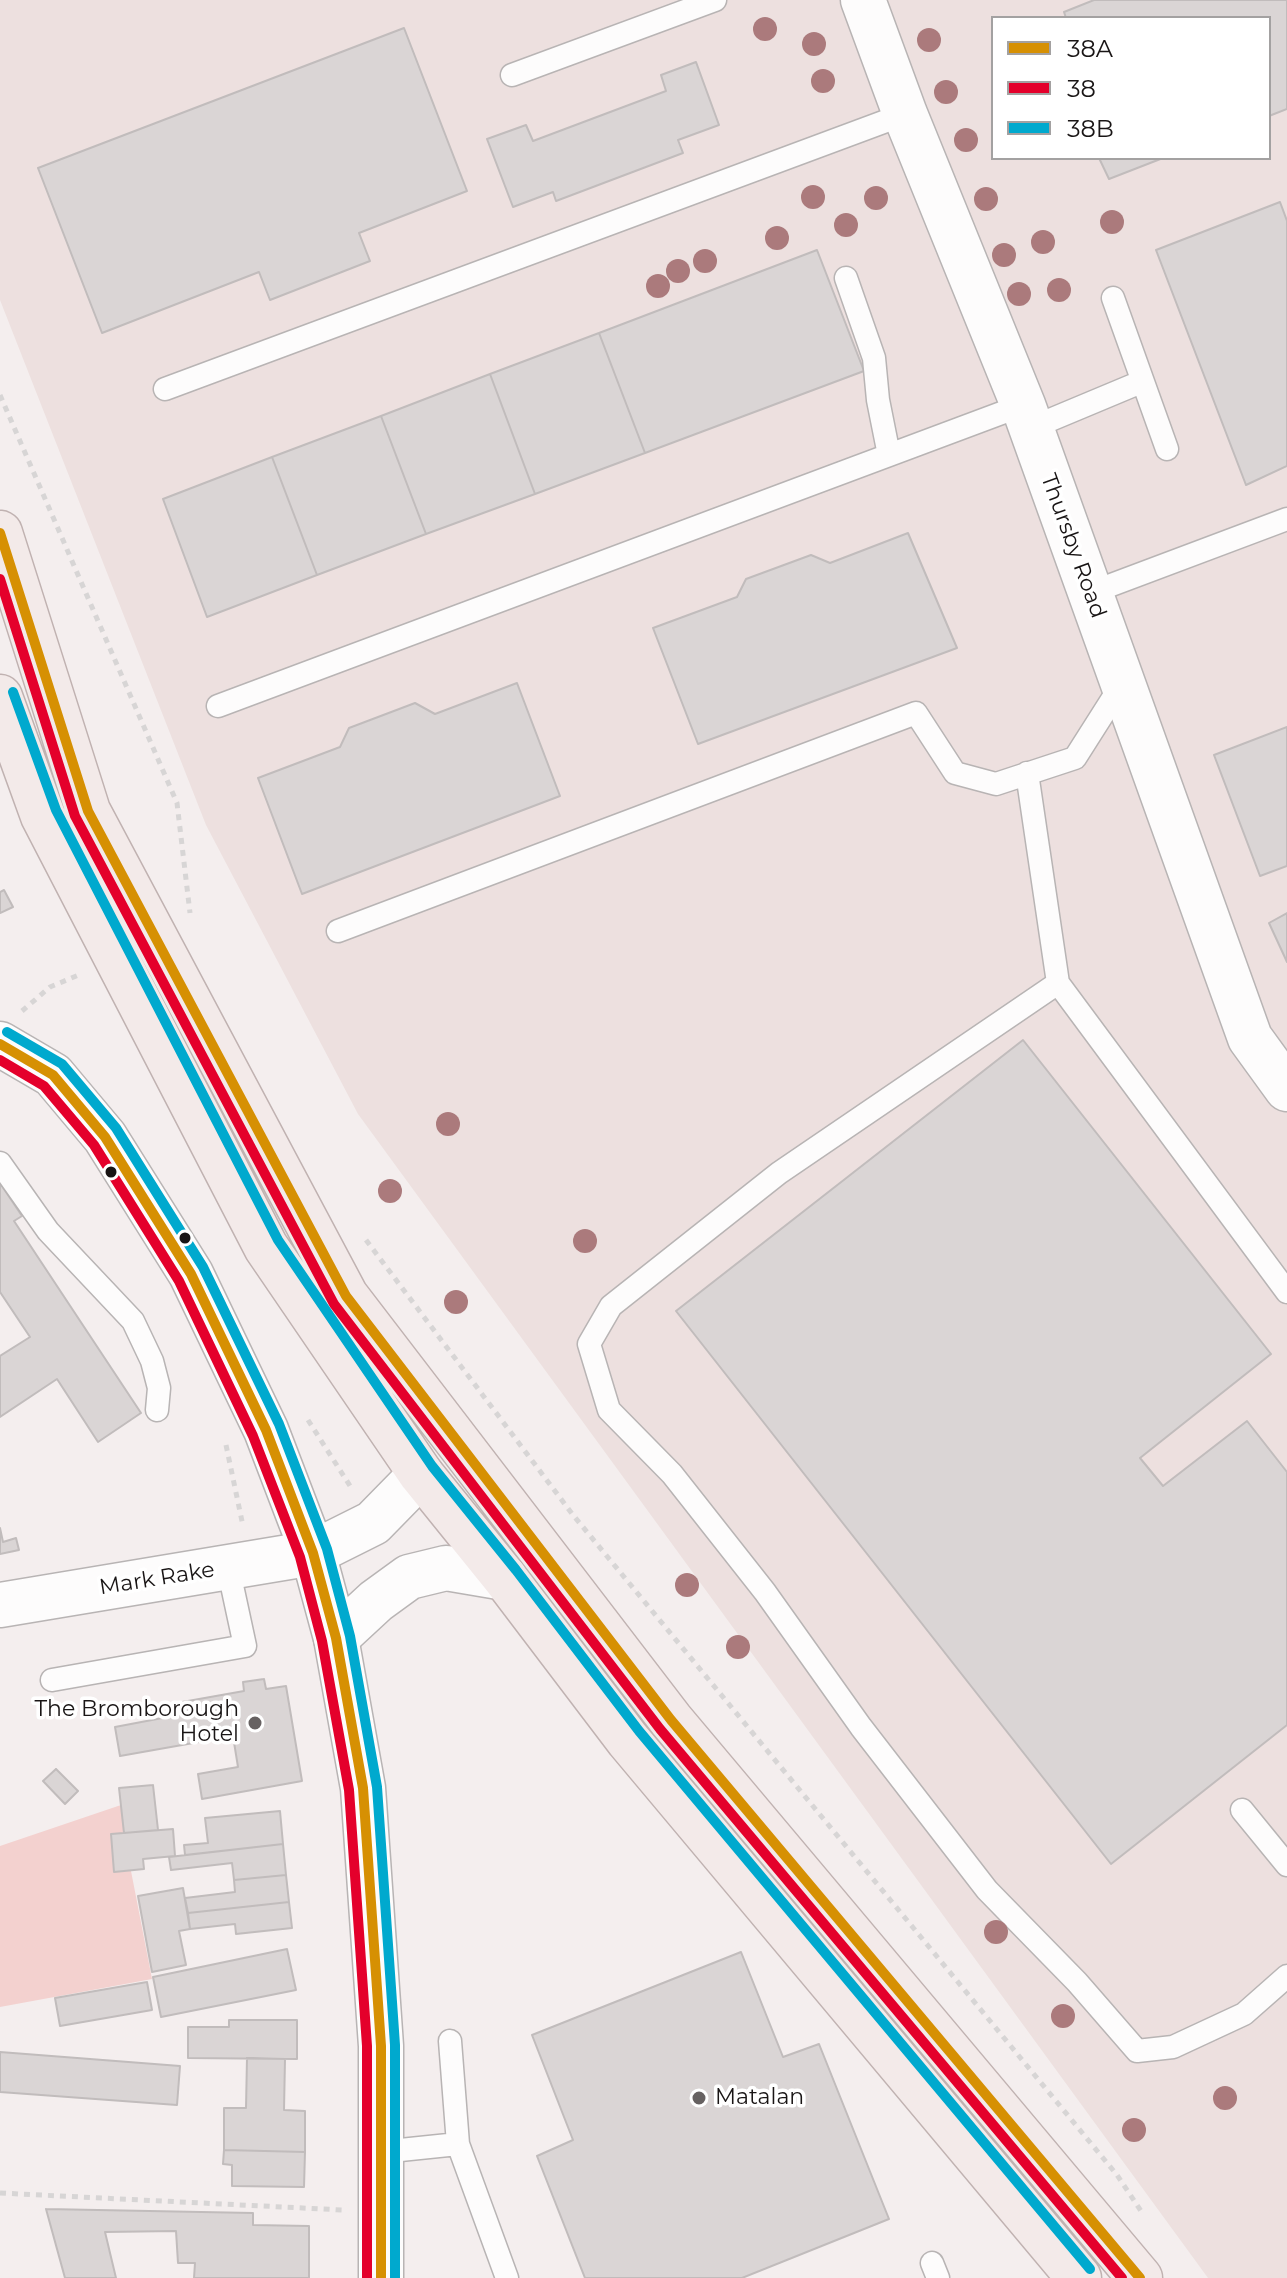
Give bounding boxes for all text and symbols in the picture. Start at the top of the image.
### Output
legend [991,16,1271,160]
text: 38A [1067,34,1113,63]
text: 38 [1067,74,1096,103]
text: 38B [1067,114,1114,143]
street label: Thursby Road [1035,470,1111,622]
unlabelled marker [103,1164,119,1180]
unlabelled marker [177,1230,193,1246]
street label: Mark Rake [97,1557,217,1601]
place label: The Bromborough Hotel [34,1697,239,1748]
marker: The Bromborough Hotel [246,1714,264,1732]
place label: Matalan [715,2085,804,2111]
marker: Matalan [690,2089,708,2107]

